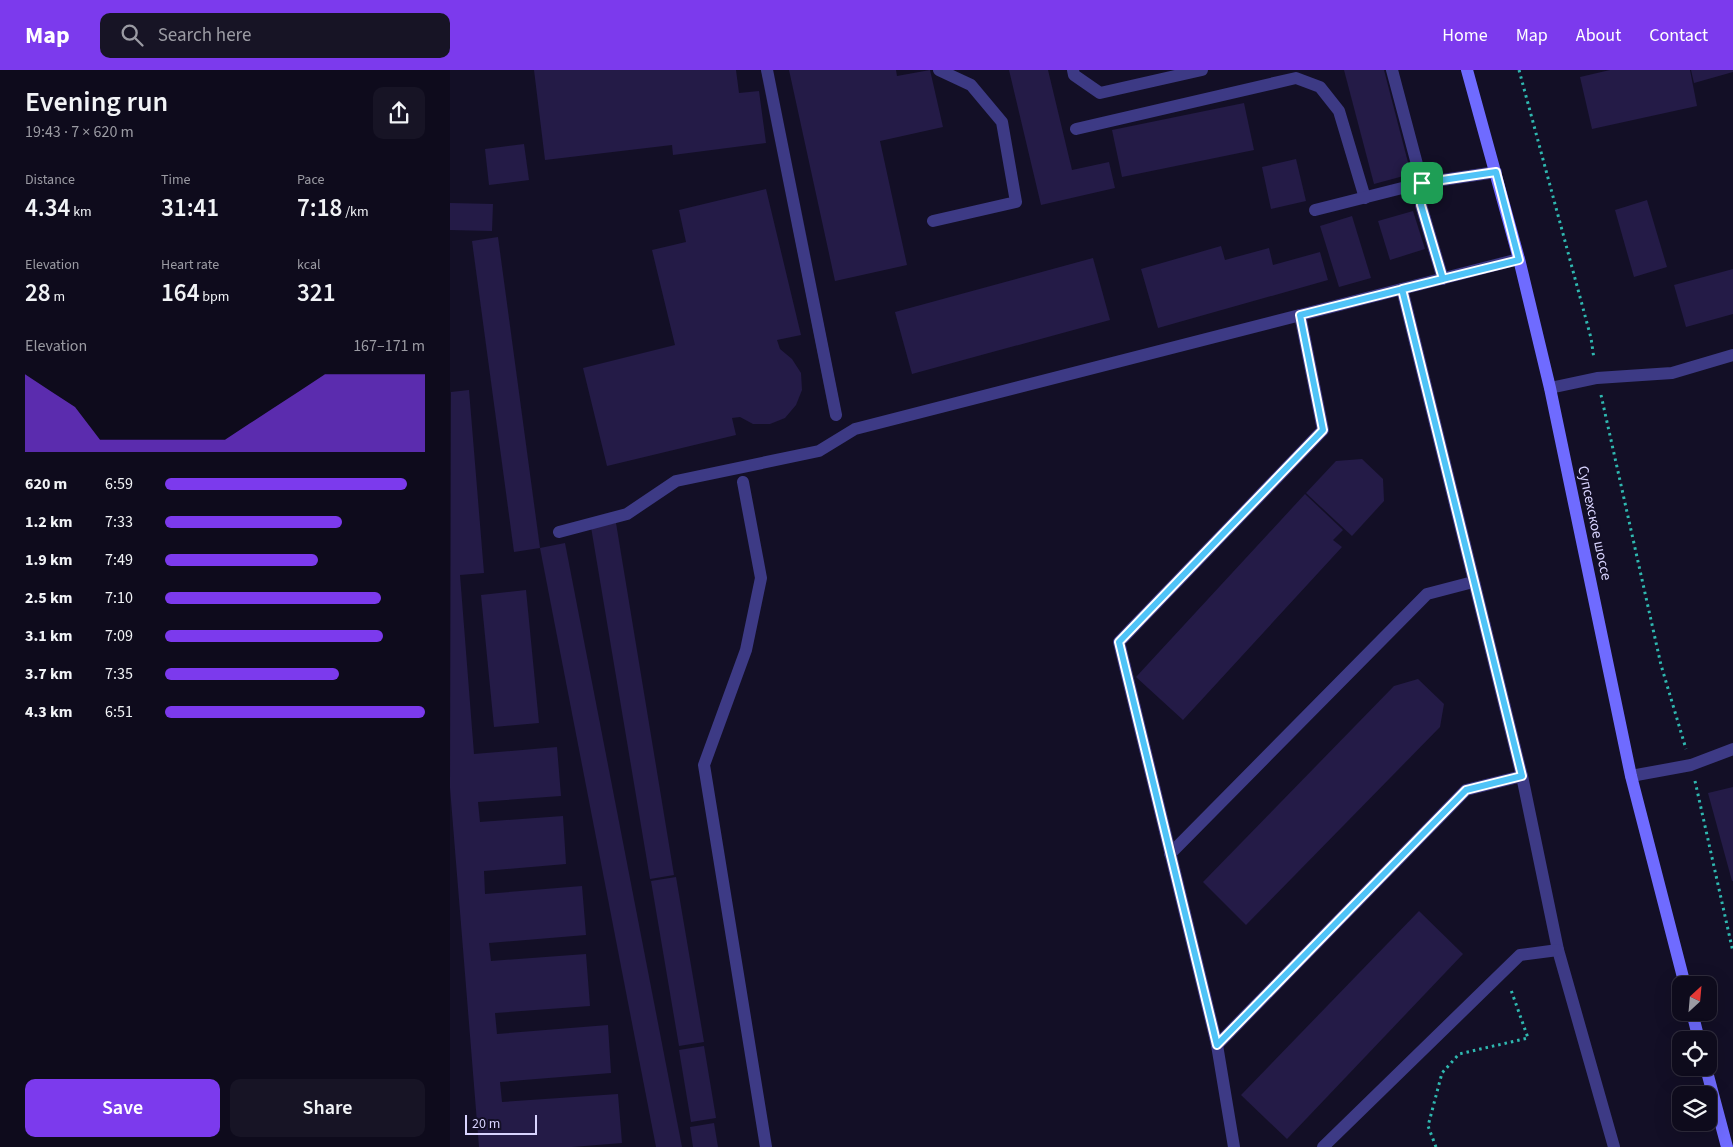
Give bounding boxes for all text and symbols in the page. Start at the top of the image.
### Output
search box [100,13,450,58]
text: Map [25,18,70,53]
icon: search [118,21,146,49]
text: Search here [158,22,251,49]
text: Home [1442,23,1488,48]
text: Map [1516,23,1548,48]
text: About [1576,23,1621,48]
text: Contact [1649,23,1708,48]
text: Evening run [25,82,168,122]
button: share [373,87,425,139]
text: 19:43 · 7 × 620 m [25,121,134,143]
pin [1401,162,1443,204]
icon: arrive [1408,169,1436,197]
text: Distance [25,170,75,190]
text: Time [161,170,191,190]
text: Pace [297,170,324,190]
text: 4.34 [25,190,70,226]
text: 31:41 [161,190,219,226]
text: 7:18 [297,190,342,226]
text: km [70,202,92,222]
text: /km [342,202,369,222]
text: Elevation [25,255,80,275]
text: Heart rate [161,255,219,275]
text: kcal [297,255,321,275]
text: 28 [25,275,51,311]
text: 164 [161,275,199,311]
text: 321 [297,275,335,311]
text: m [51,287,65,307]
text: bpm [199,287,229,307]
text: Elevation [25,335,87,357]
text: 167–171 m [353,335,425,357]
street label: Супсехское шоссе [1572,464,1617,582]
text: 620 m [25,473,67,495]
text: 6:59 [105,473,133,495]
text: 1.2 km [25,511,72,533]
text: 7:33 [105,511,133,533]
text: 1.9 km [25,549,72,571]
text: 7:49 [105,549,133,571]
text: 2.5 km [25,587,72,609]
text: 7:10 [105,587,133,609]
text: 3.1 km [25,625,72,647]
text: 7:09 [105,625,133,647]
text: 3.7 km [25,663,72,685]
text: 7:35 [105,663,133,685]
text: 4.3 km [25,701,72,723]
text: 6:51 [105,701,133,723]
north arrow [1672,976,1718,1021]
map controls [1672,976,1717,1131]
button: locate [1672,1031,1717,1076]
button: Save [25,1079,220,1137]
button: Share [230,1079,425,1137]
button: layers [1672,1086,1717,1131]
scale bar [465,1112,538,1135]
text: 20 m [472,1114,500,1134]

